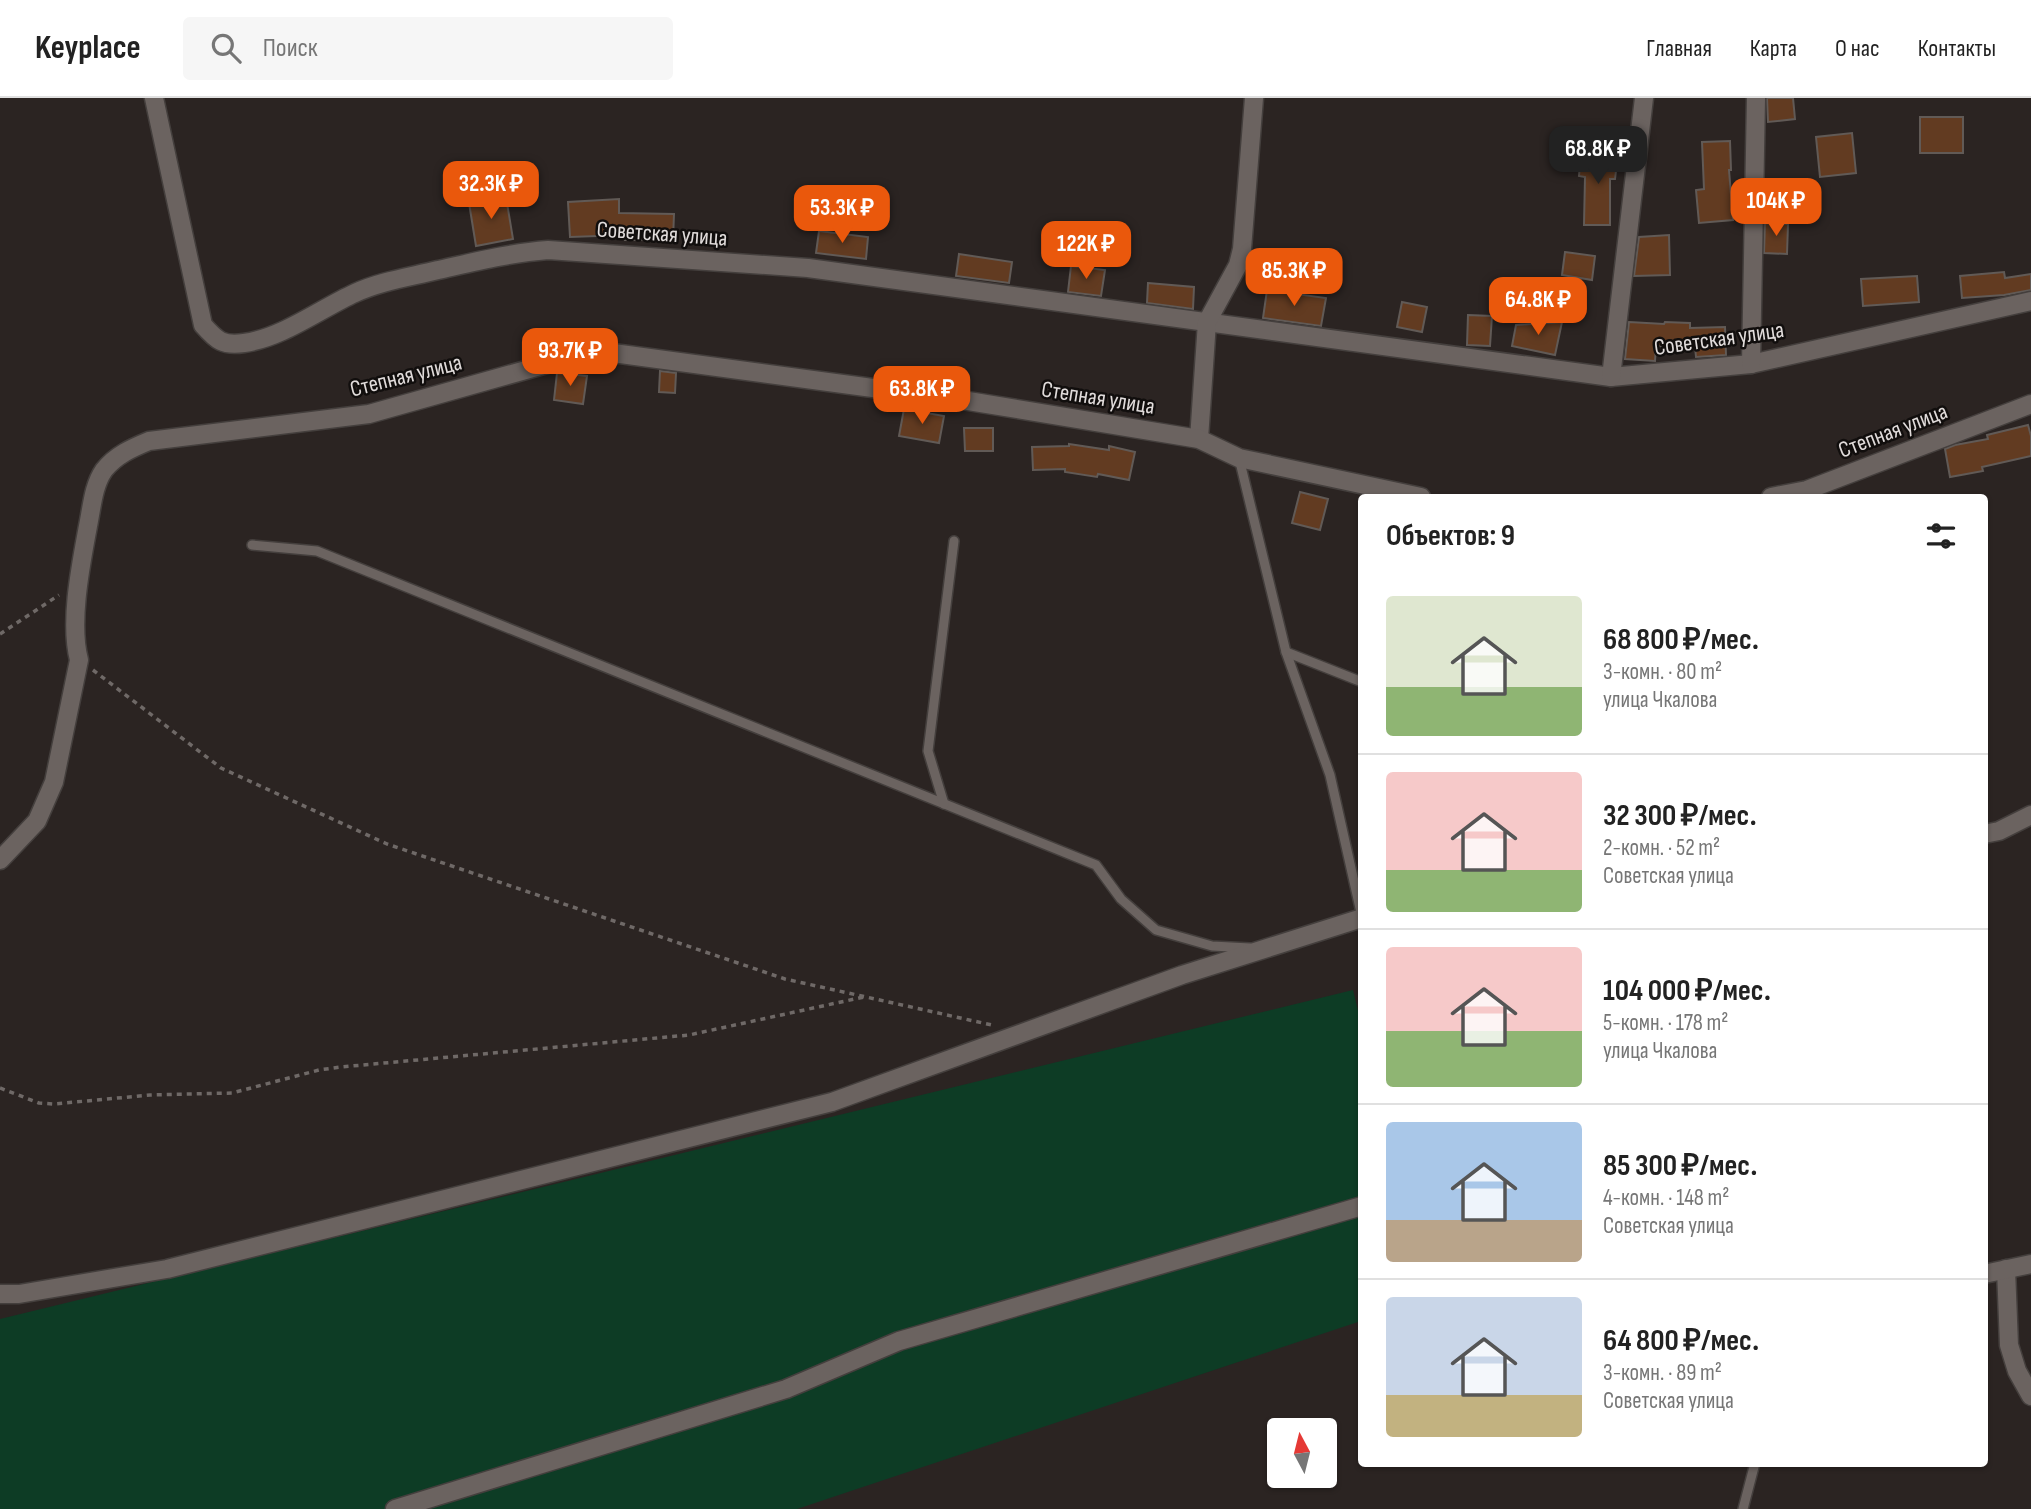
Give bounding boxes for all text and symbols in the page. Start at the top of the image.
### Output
search box [183,17,673,80]
text: Keyplace [35,28,141,68]
icon: search [207,29,245,67]
text: Поиск [263,33,318,64]
text: Главная [1646,34,1712,63]
text: Карта [1750,34,1797,63]
text: О нас [1835,34,1880,63]
text: Контакты [1918,34,1996,63]
pin: 68.8K ₽ [1533,126,1663,186]
text: 68.8K ₽ [1565,135,1631,163]
pin: 32.3K ₽ [426,162,556,221]
text: 32.3K ₽ [459,170,523,198]
pin: 104K ₽ [1719,178,1833,238]
pin: 53.3K ₽ [777,186,907,245]
text: 104K ₽ [1747,187,1805,215]
text: 53.3K ₽ [810,194,874,222]
street label: Советская улица [596,215,728,253]
pin: 122K ₽ [1029,222,1143,281]
text: 122K ₽ [1057,230,1115,258]
pin: 85.3K ₽ [1229,248,1359,308]
text: 85.3K ₽ [1262,257,1326,285]
pin: 64.8K ₽ [1473,278,1603,337]
text: 64.8K ₽ [1505,286,1571,314]
street label: Советская улица [1652,316,1786,362]
pin: 93.7K ₽ [505,328,635,388]
text: 93.7K ₽ [538,337,602,365]
street label: Степная улица [347,349,465,403]
pin: 63.8K ₽ [857,366,987,426]
text: 63.8K ₽ [889,375,955,403]
street label: Степная улица [1039,375,1157,421]
street label: Степная улица [1835,397,1951,465]
icon: filters [1922,517,1960,555]
text: Объектов: 9 [1386,518,1515,554]
text: 68 800 ₽/мес. [1603,622,1759,658]
icon: home [1442,624,1526,708]
text: 3-комн. · 80 m² [1603,658,1722,686]
text: улица Чкалова [1603,686,1717,714]
text: 32 300 ₽/мес. [1603,798,1757,834]
icon: home [1442,800,1526,884]
text: 2-комн. · 52 m² [1603,834,1720,862]
text: Советская улица [1603,862,1734,890]
text: 104 000 ₽/мес. [1603,973,1771,1009]
icon: home [1442,975,1526,1059]
text: 5-комн. · 178 m² [1603,1009,1729,1037]
text: улица Чкалова [1603,1037,1717,1065]
text: 85 300 ₽/мес. [1603,1148,1757,1184]
icon: home [1442,1150,1526,1234]
text: 4-комн. · 148 m² [1603,1184,1730,1212]
text: Советская улица [1603,1212,1734,1240]
text: 64 800 ₽/мес. [1603,1323,1759,1359]
icon: home [1442,1325,1526,1409]
text: 3-комн. · 89 m² [1603,1359,1722,1387]
text: Советская улица [1603,1387,1734,1415]
north arrow [1267,1418,1337,1488]
map controls [1267,1418,1337,1488]

